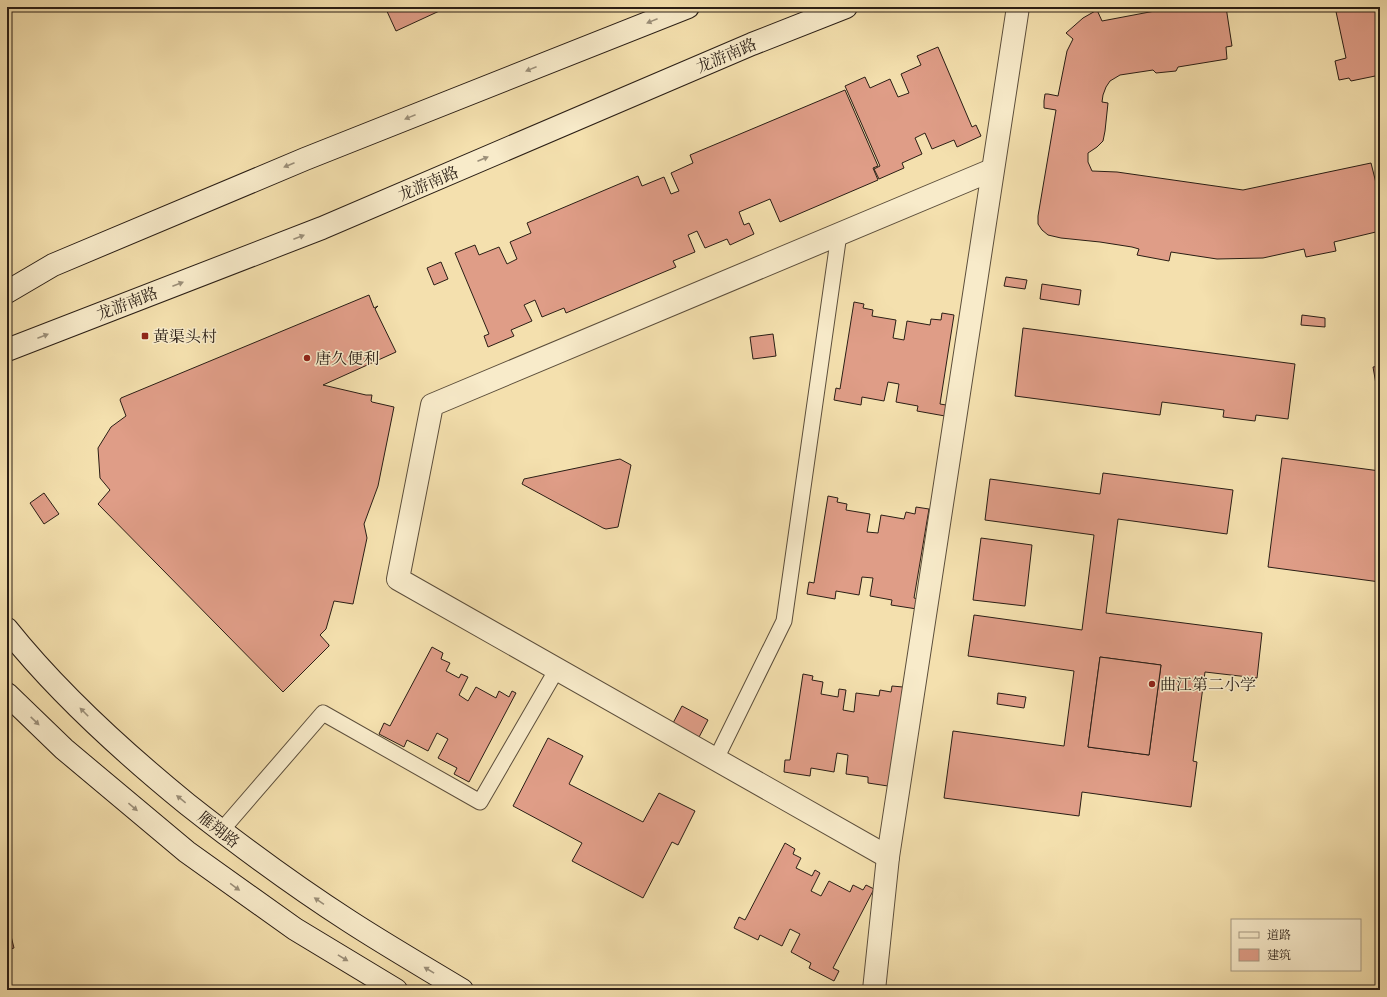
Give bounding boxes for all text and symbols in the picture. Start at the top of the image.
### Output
one-way arrow [645,19,657,25]
street label: 龙游南路 [693,34,760,78]
one-way arrow [525,67,537,73]
one-way arrow [404,115,416,121]
one-way arrow [477,156,489,162]
street label: 龙游南路 [395,162,462,206]
one-way arrow [283,163,295,169]
one-way arrow [293,234,305,240]
one-way arrow [172,281,183,287]
street label: 龙游南路 [94,283,161,325]
place label: 黄渠头村 [153,327,217,347]
marker: 黄渠头村 [140,331,150,341]
one-way arrow [38,333,50,339]
place label: 唐久便利 [315,349,379,369]
marker: 唐久便利 [302,353,312,363]
place label: 曲江第二小学 [1160,675,1256,695]
marker: 曲江第二小学 [1147,679,1157,689]
one-way arrow [79,707,89,717]
one-way arrow [30,716,40,726]
one-way arrow [175,794,186,803]
one-way arrow [127,802,138,811]
street label: 雁翔路 [193,807,243,852]
one-way arrow [230,882,240,890]
one-way arrow [314,897,324,905]
legend [1231,919,1361,971]
text: 道路 [1267,928,1291,943]
text: 建筑 [1267,948,1291,963]
one-way arrow [337,955,349,962]
one-way arrow [424,966,434,974]

